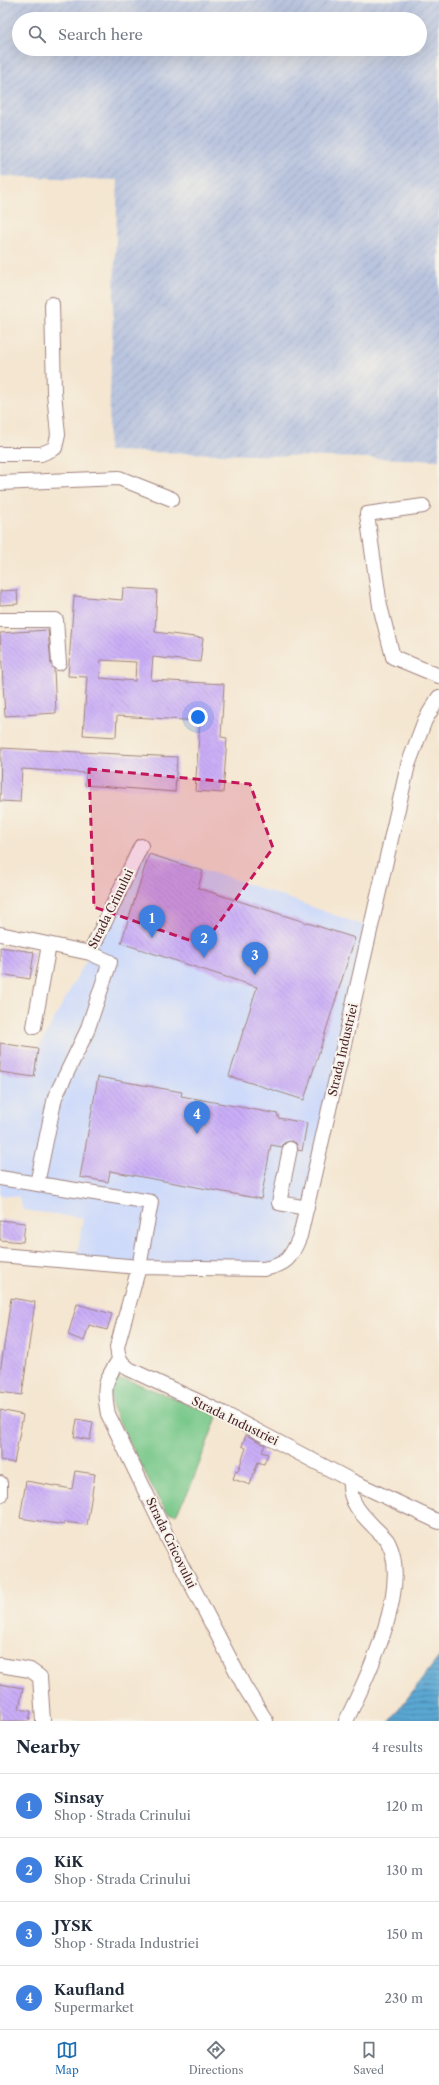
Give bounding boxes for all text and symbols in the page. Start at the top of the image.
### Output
search box [12,12,427,56]
icon: search [26,23,48,45]
text: Search here [58,25,143,44]
your location [188,707,208,727]
street label: Strada Crinului [85,866,136,951]
pin: 1 [139,905,165,938]
pin: 2 [191,925,217,958]
pin: 3 [242,942,268,975]
street label: Strada Industriei [325,1002,361,1098]
pin: 4 [184,1101,210,1134]
street label: Strada Industriei [189,1393,281,1448]
street label: Strada Cricovului [143,1495,200,1591]
text: Nearby [16,1737,80,1757]
text: 4 results [372,1739,423,1755]
text: Sinsay [54,1788,104,1807]
text: 1 [26,1798,32,1814]
text: 120 m [386,1798,423,1814]
text: Shop · Strada Crinului [54,1807,191,1823]
text: KiK [54,1852,83,1871]
text: 2 [25,1862,33,1878]
text: 130 m [387,1862,423,1878]
text: Shop · Strada Crinului [54,1871,191,1887]
text: JYSK [54,1916,92,1935]
text: 3 [25,1926,33,1942]
text: 150 m [387,1926,423,1942]
text: Shop · Strada Industriei [54,1935,199,1951]
text: Kaufland [54,1980,125,1999]
text: 4 [25,1990,33,2006]
text: 230 m [385,1990,423,2006]
text: Supermarket [54,1999,134,2015]
tab: Map [55,2039,79,2077]
tab: Directions [189,2039,243,2077]
tab: Saved [353,2039,384,2077]

